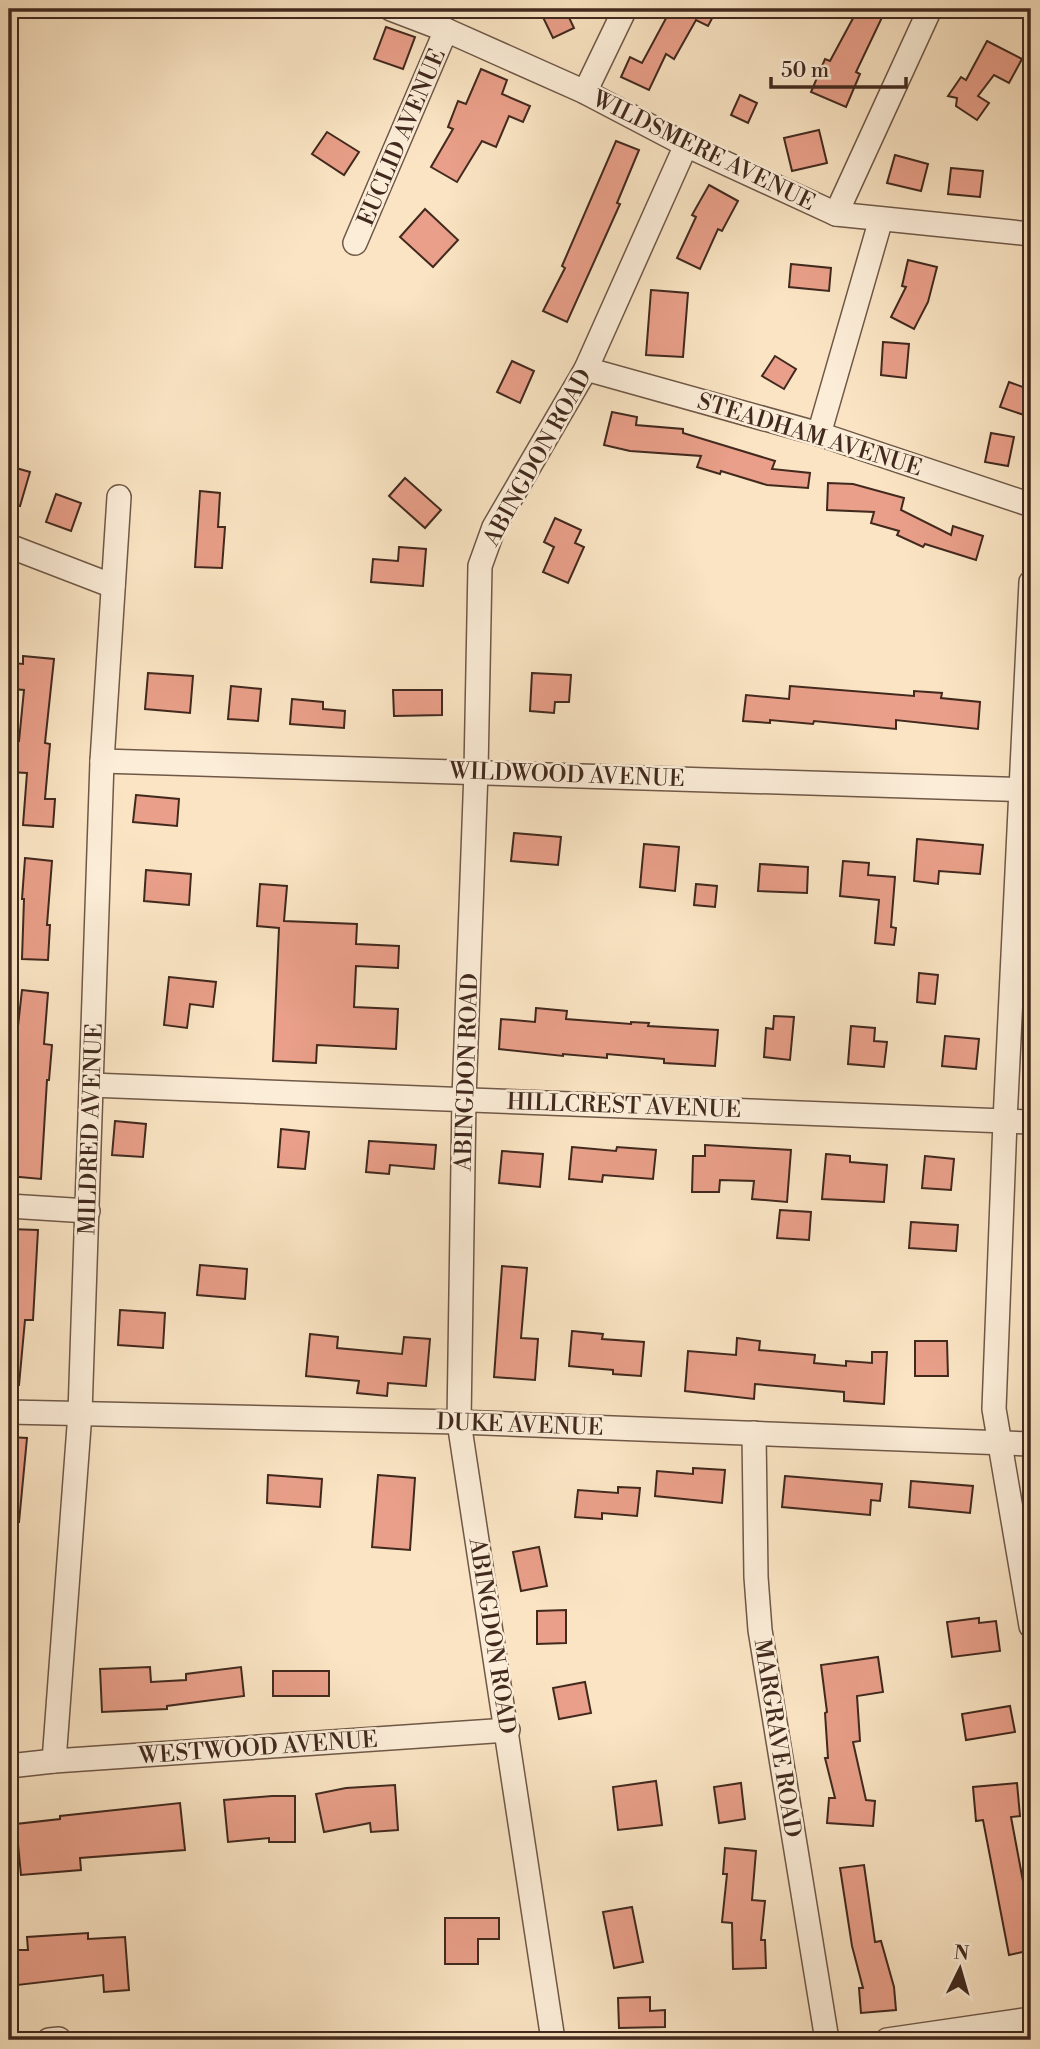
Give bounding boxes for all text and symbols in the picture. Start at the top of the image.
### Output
street label: EUCLID AVENUE [352,45,452,230]
scale bar [771,46,905,90]
text: 50 m [781,58,829,84]
street label: WILDSMERE AVENUE [587,84,819,217]
street label: ABINGDON ROAD [477,364,598,552]
street label: STEADHAM AVENUE [694,387,925,482]
street label: WILDWOOD AVENUE [448,757,685,793]
street label: ABINGDON ROAD [450,973,484,1172]
street label: MILDRED AVENUE [73,1023,109,1235]
street label: HILLCREST AVENUE [506,1088,742,1124]
street label: DUKE AVENUE [436,1408,604,1442]
street label: ABINGDON ROAD [463,1535,521,1736]
street label: MARGRAVE ROAD [747,1637,807,1839]
street label: WESTWOOD AVENUE [136,1726,379,1770]
north arrow [925,1934,995,2004]
text: N [953,1940,970,1966]

